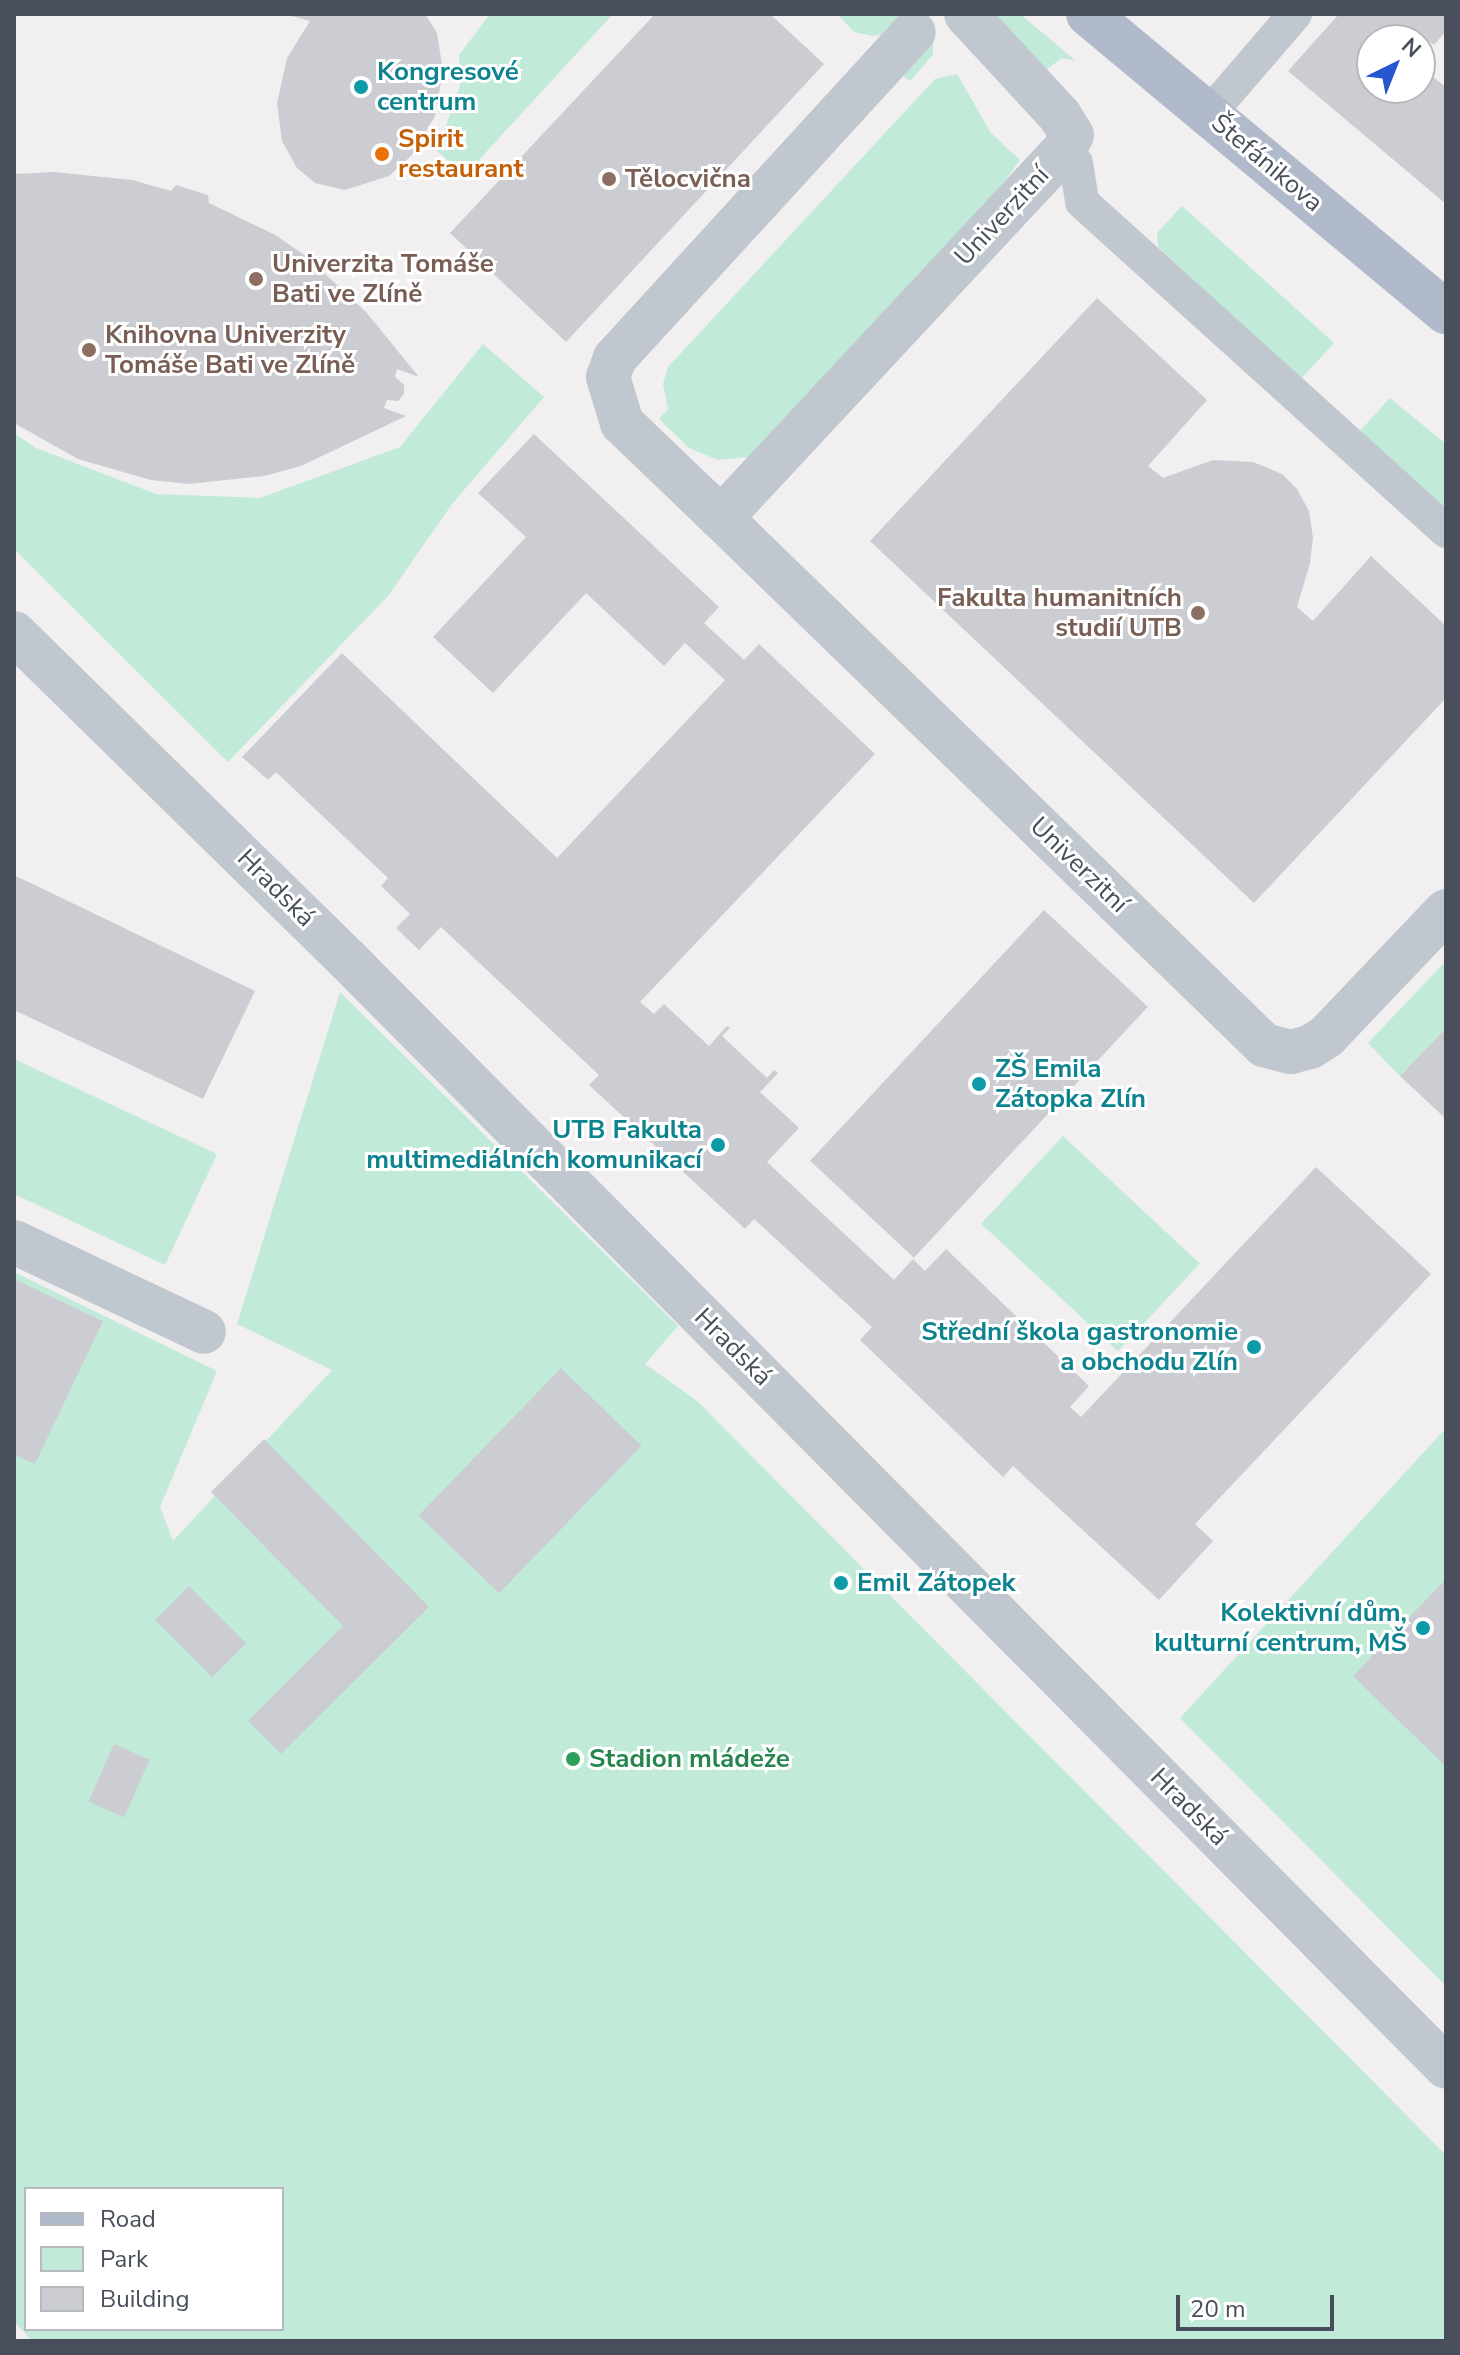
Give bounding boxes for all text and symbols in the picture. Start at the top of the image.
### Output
north arrow [1356,24,1436,104]
text: N [1395,31,1427,64]
place label: Kongresové centrum [377,56,519,118]
marker: Kongresové centrum [352,78,370,96]
street label: Štefánikova [1205,107,1329,219]
place label: Spirit restaurant [398,123,523,184]
marker: Spirit restaurant [373,145,391,163]
street label: Univerzitní [948,160,1056,272]
place label: Tělocvična [625,163,751,195]
marker: Tělocvična [600,170,618,188]
place label: Univerzita Tomáše Bati ve Zlíně [272,248,494,310]
marker: Univerzita Tomáše Bati ve Zlíně [247,270,265,288]
place label: Knihovna Univerzity Tomáše Bati ve Zlíně [105,319,355,380]
marker: Knihovna Univerzity Tomáše Bati ve Zlíně [80,341,98,359]
place label: Fakulta humanitních studií UTB [937,582,1182,644]
marker: Fakulta humanitních studií UTB [1189,604,1207,622]
street label: Univerzitní [1024,811,1134,919]
street label: Hradská [231,843,321,933]
place label: ZŠ Emila Zátopka Zlín [995,1053,1146,1114]
marker: ZŠ Emila Zátopka Zlín [970,1075,988,1093]
place label: UTB Fakulta multimediálních komunikací [366,1114,702,1176]
marker: UTB Fakulta multimediálních komunikací [709,1136,727,1154]
street label: Hradská [688,1302,778,1392]
place label: Střední škola gastronomie a obchodu Zlín [921,1316,1238,1378]
marker: Střední škola gastronomie a obchodu Zlín [1245,1338,1263,1356]
place label: Emil Zátopek [857,1567,1015,1599]
marker: Emil Zátopek [832,1574,850,1592]
place label: Kolektivní dům, kulturní centrum, MŠ [1154,1597,1407,1658]
marker: Kolektivní dům, kulturní centrum, MŠ [1414,1619,1432,1637]
place label: Stadion mládeže [589,1743,790,1775]
marker: Stadion mládeže [564,1750,582,1768]
street label: Hradská [1144,1762,1234,1852]
legend [24,2187,284,2331]
text: Road [100,2203,156,2235]
text: Park [100,2243,148,2275]
scale bar [1180,2279,1338,2329]
text: Building [100,2283,190,2315]
text: 20 m [1190,2293,1246,2325]

